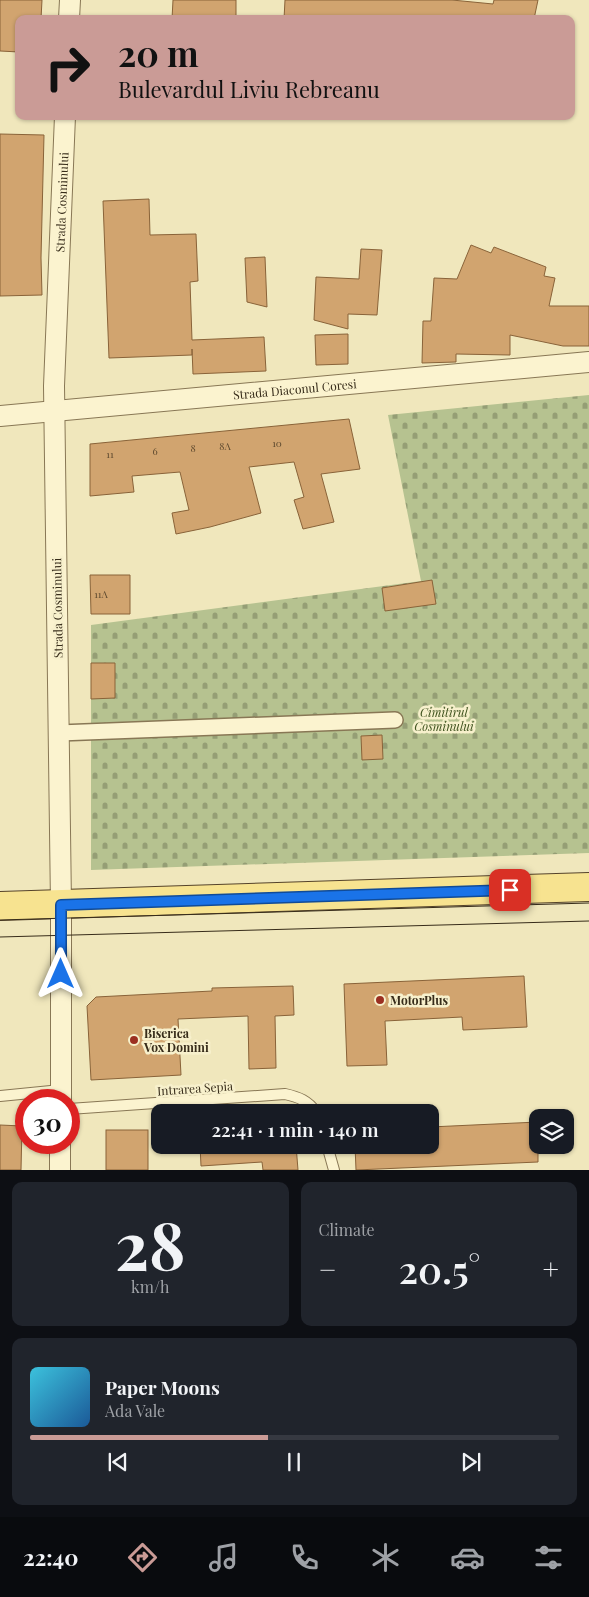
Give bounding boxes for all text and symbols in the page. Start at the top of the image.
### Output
text: 20 m [118,29,199,76]
icon: right [35,35,100,100]
text: Bulevardul Liviu Rebreanu [118,74,380,104]
street label: Strada Cosminului [51,151,72,253]
street label: Strada Diaconul Coresi [232,375,358,403]
house number: 10 [272,436,282,450]
house number: 8A [219,439,231,453]
house number: 8 [190,441,196,455]
house number: 6 [152,444,158,458]
house number: 11 [106,447,114,461]
street label: Strada Cosminului [48,557,66,658]
house number: 11A [94,587,109,601]
park label: Cimitirul Cosminului [414,704,474,734]
pin [489,869,531,911]
icon: arrive [496,876,524,904]
position arrow [34,947,86,999]
place label: MotorPlus [390,992,449,1008]
marker: MotorPlus [374,994,386,1006]
place label: Biserica Vox Domini [143,1025,209,1055]
marker: Biserica Vox Domini [128,1034,140,1046]
street label: Intrarea Sepia [157,1077,233,1099]
speed limit sign: 30 [15,1089,80,1154]
map controls [529,1109,574,1154]
button: layers [529,1109,574,1154]
text: 22:41 · 1 min · 140 m [211,1116,379,1142]
text: 28 [115,1200,185,1286]
text: Climate [319,1219,375,1240]
text: 20.5° [399,1243,480,1294]
text: − [319,1250,337,1287]
text: + [543,1250,559,1287]
text: km/h [131,1276,169,1297]
text: Paper Moons [105,1374,220,1400]
text: Ada Vale [105,1400,165,1421]
icon: previous [104,1448,132,1476]
icon: pause [280,1448,308,1476]
icon: next [457,1448,485,1476]
icon: directions [125,1540,160,1575]
icon: music [206,1540,241,1575]
icon: phone [287,1540,322,1575]
icon: climate [368,1540,403,1575]
icon: car [450,1540,485,1575]
icon: filters [531,1540,566,1575]
text: 22:40 [23,1542,78,1572]

